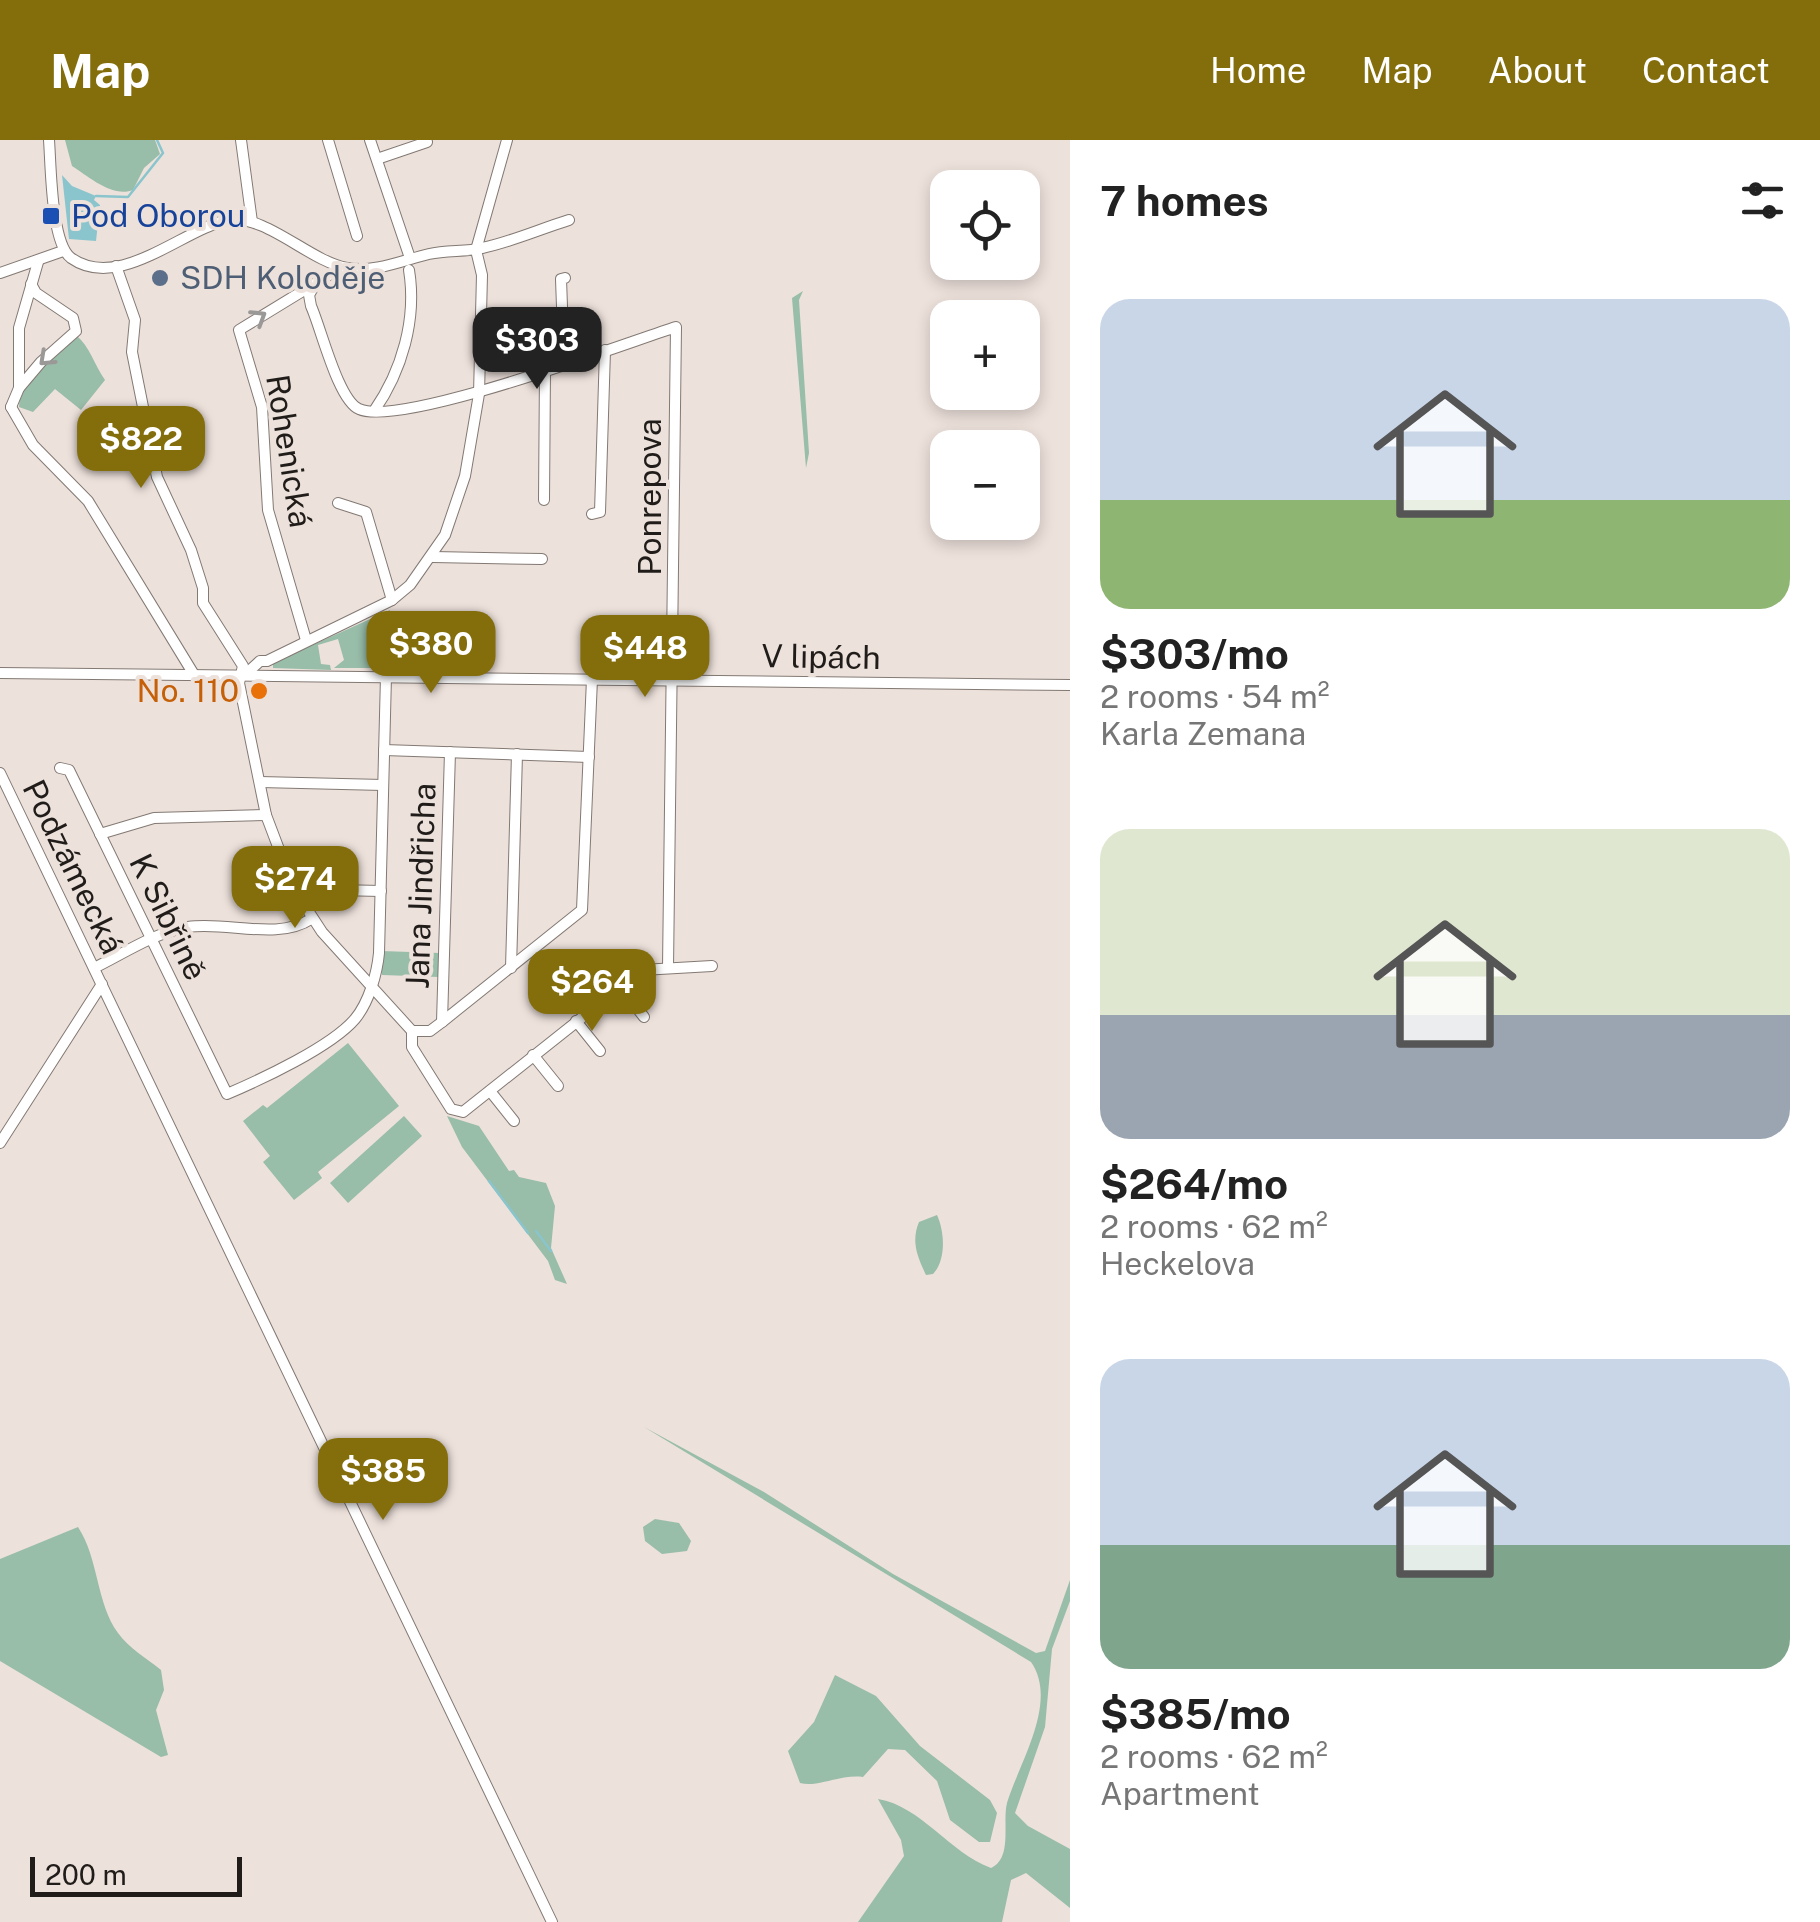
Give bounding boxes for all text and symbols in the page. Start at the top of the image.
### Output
text: Map [50,42,150,99]
text: Home [1210,50,1307,91]
text: Map [1362,50,1433,91]
text: About [1488,50,1587,91]
text: Contact [1642,50,1770,91]
map controls [930,170,1040,540]
button: locate [930,170,1040,280]
icon: filters [1735,173,1790,228]
text: 7 homes [1100,176,1269,225]
place label: Pod Oborou [71,197,245,234]
marker: Pod Oborou [40,205,62,227]
place label: SDH Koloděje [180,259,385,296]
marker: SDH Koloděje [149,267,171,289]
button: + [930,300,1040,410]
pin: $303 [478,307,596,392]
one-way arrow [248,310,266,329]
text: $303 [495,321,579,358]
one-way arrow [40,347,58,365]
icon: home [1355,364,1535,544]
street label: Rohenická [259,372,320,530]
pin: $822 [82,406,200,491]
street label: Ponrepova [631,418,668,576]
text: $822 [99,420,183,457]
button: − [930,430,1040,540]
pin: $380 [372,611,490,696]
pin: $448 [586,615,704,700]
text: $380 [389,625,473,662]
text: $448 [602,629,688,666]
text: $303/mo [1100,629,1289,678]
street label: V lipách [761,637,881,676]
place label: No. 110 [137,672,239,709]
text: 2 rooms · 54 m² [1100,678,1329,715]
marker: No. 110 [248,680,270,702]
text: Karla Zemana [1100,715,1306,752]
street label: Podzámecká [15,774,131,960]
street label: Jana Jindřicha [398,782,443,990]
pin: $274 [236,846,354,931]
street label: K Sibřině [122,848,215,986]
text: $274 [254,860,336,897]
icon: home [1355,894,1535,1074]
pin: $264 [533,949,651,1034]
text: $264 [550,963,634,1000]
text: $264/mo [1100,1159,1288,1208]
text: 2 rooms · 62 m² [1100,1208,1328,1245]
text: Heckelova [1100,1245,1255,1282]
icon: home [1355,1424,1535,1604]
pin: $385 [324,1438,442,1523]
text: $385 [340,1452,426,1489]
text: $385/mo [1100,1689,1291,1738]
text: 2 rooms · 62 m² [1100,1738,1328,1775]
text: Apartment [1100,1775,1260,1812]
scale bar [30,1852,242,1896]
text: 200 m [45,1858,127,1891]

